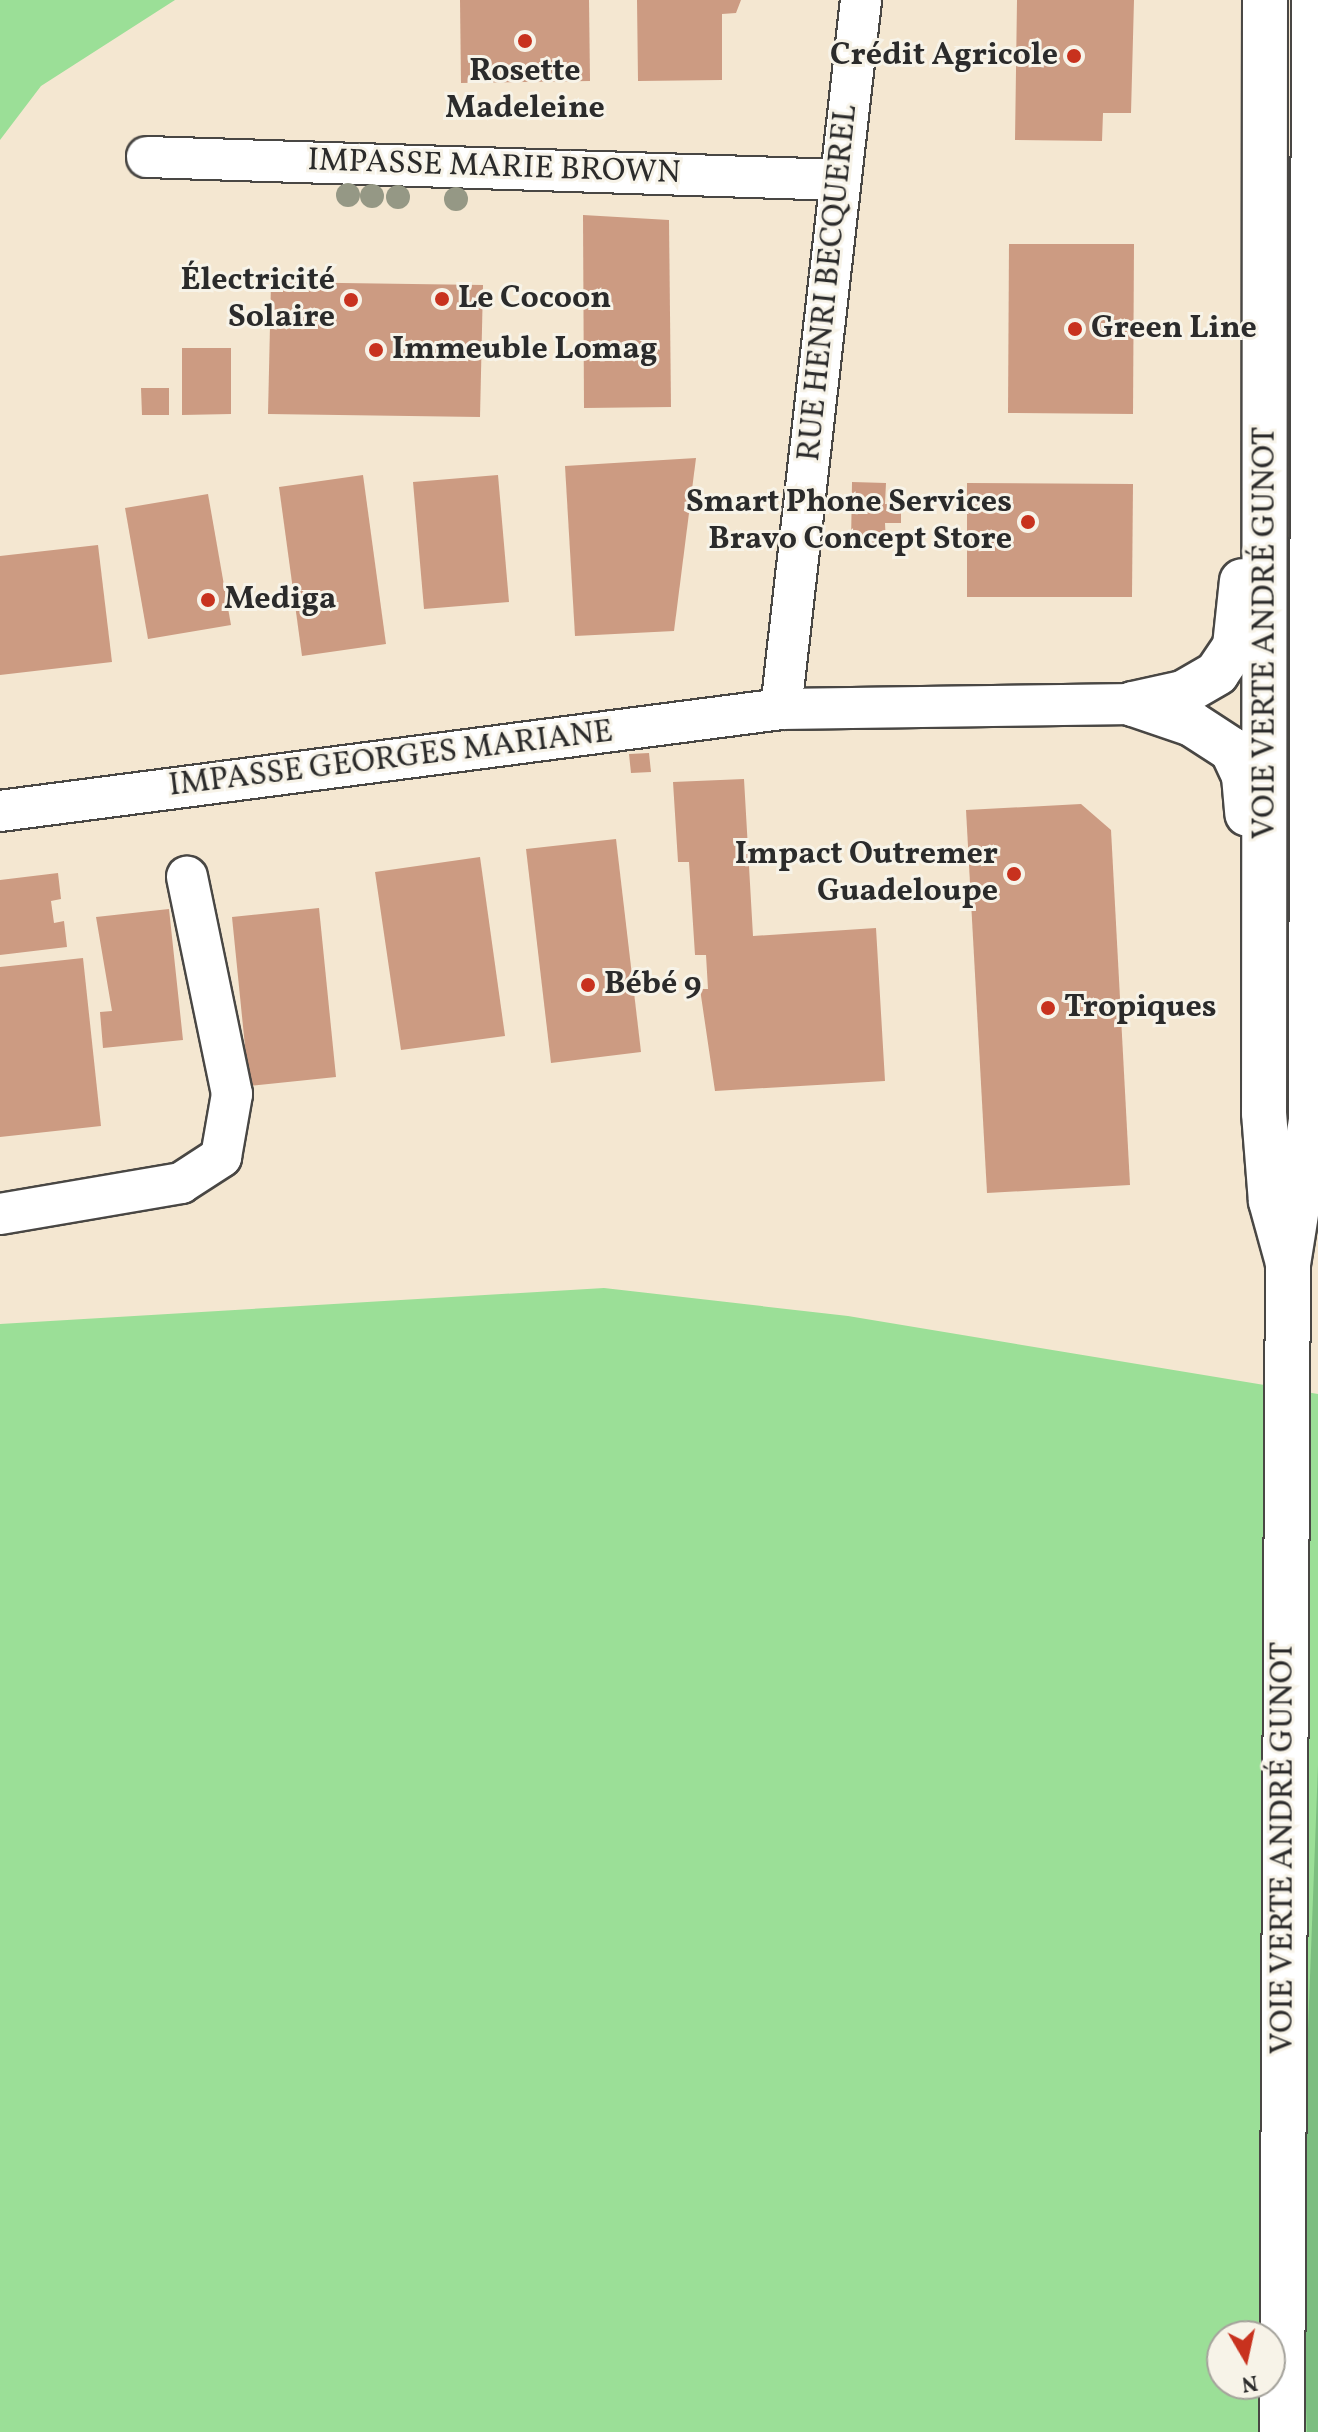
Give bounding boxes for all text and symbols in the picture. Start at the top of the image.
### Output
marker: Rosette Madeleine [516,32,534,50]
place label: Crédit Agricole [830,37,1058,75]
marker: Crédit Agricole [1065,47,1083,65]
place label: Rosette Madeleine [445,54,605,129]
street label: RUE HENRI BECQUEREL [791,103,867,463]
street label: IMPASSE MARIE BROWN [307,142,681,194]
place label: Électricité Solaire [180,263,335,338]
place label: Le Cocoon [458,280,611,318]
marker: Le Cocoon [433,290,451,308]
marker: Électricité Solaire [342,291,360,309]
place label: Green Line [1091,310,1257,348]
marker: Green Line [1066,320,1084,338]
place label: Immeuble Lomag [392,331,658,369]
marker: Immeuble Lomag [367,341,385,359]
street label: VOIE VERTE ANDRÉ GUNOT [1247,426,1285,840]
place label: Smart Phone Services Bravo Concept Store [686,485,1012,560]
marker: Smart Phone Services Bravo Concept Store [1019,513,1037,531]
place label: Mediga [224,581,337,619]
marker: Mediga [199,591,217,609]
street label: IMPASSE GEORGES MARIANE [167,714,615,806]
place label: Impact Outremer Guadeloupe [735,837,998,912]
marker: Impact Outremer Guadeloupe [1005,865,1023,883]
place label: Bébé 9 [604,966,701,1004]
marker: Bébé 9 [579,976,597,994]
place label: Tropiques [1064,989,1217,1027]
marker: Tropiques [1039,999,1057,1017]
street label: VOIE VERTE ANDRÉ GUNOT [1265,1641,1303,2055]
north arrow [1206,2320,1286,2400]
text: N [1239,2366,1260,2399]

